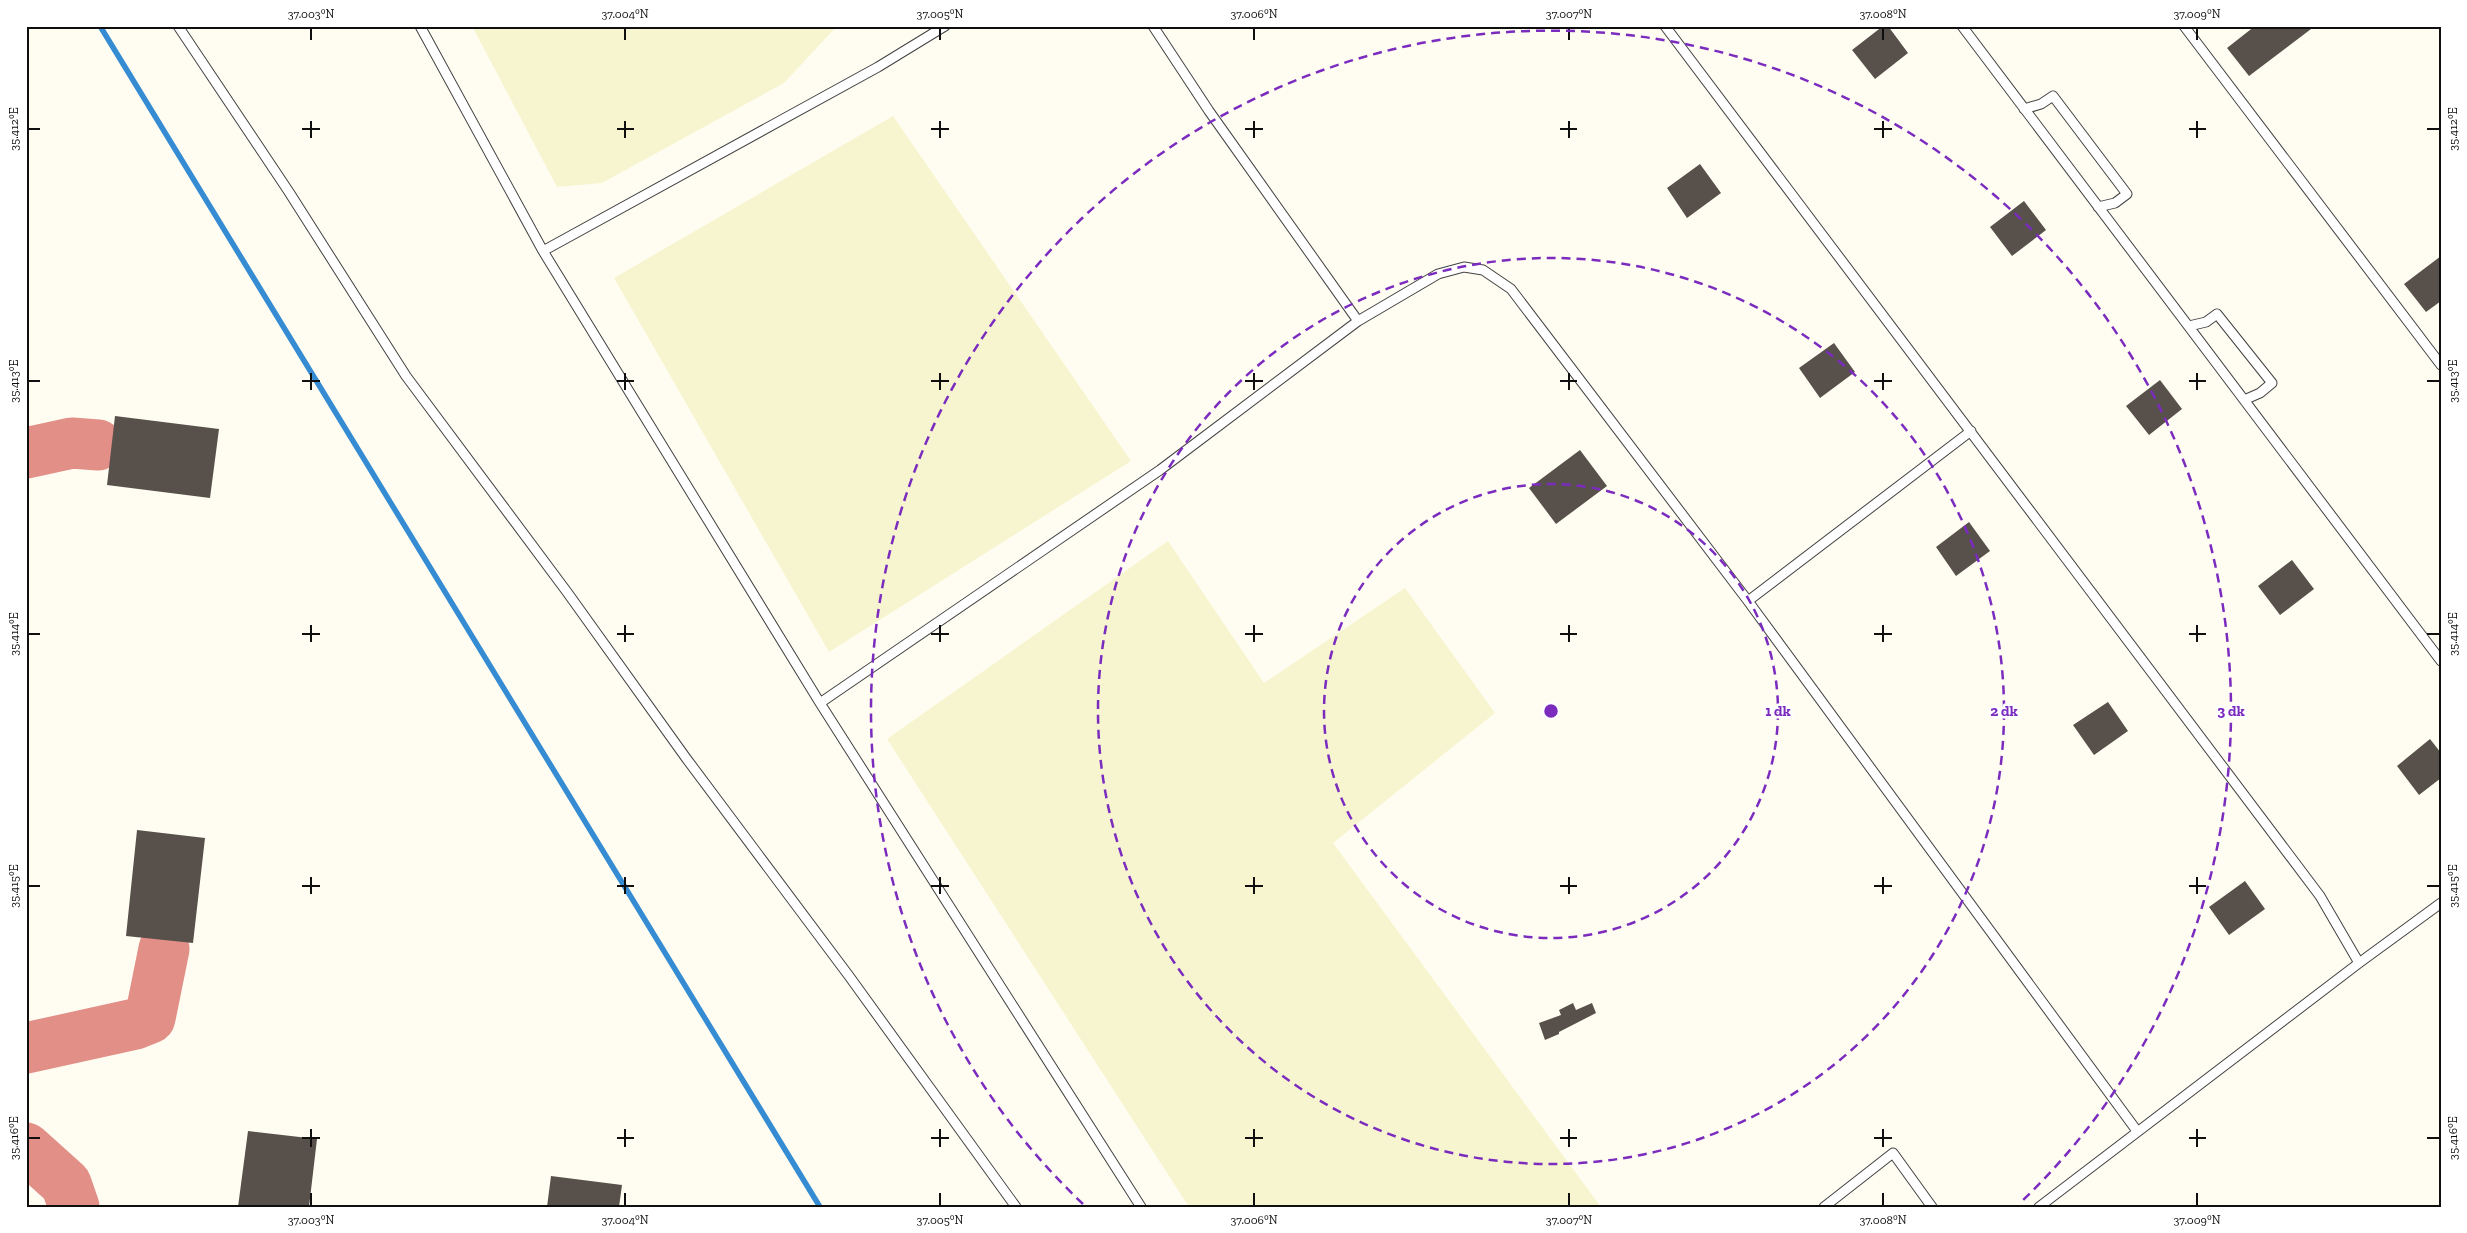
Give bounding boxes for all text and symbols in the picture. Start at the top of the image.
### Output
text: 37.003°N [288,7,334,21]
text: 37.004°N [602,7,649,21]
text: 37.005°N [917,7,964,21]
text: 37.006°N [1230,7,1278,21]
text: 37.007°N [1546,7,1592,21]
text: 37.008°N [1859,7,1907,21]
text: 37.009°N [2173,7,2221,21]
text: 35.412°E [7,107,21,151]
text: 35.412°E [2446,107,2460,151]
text: 35.413°E [7,359,21,403]
text: 35.413°E [2446,359,2460,403]
text: 35.414°E [7,612,21,656]
text: 35.414°E [2446,612,2460,656]
centre of rings [1542,702,1560,720]
text: 1 dk [1765,702,1792,720]
text: 2 dk [1990,702,2019,720]
text: 3 dk [2217,702,2246,720]
text: 35.415°E [7,864,21,908]
text: 35.415°E [2446,864,2460,908]
text: 35.416°E [7,1116,21,1160]
text: 35.416°E [2446,1116,2460,1160]
text: 37.003°N [288,1213,334,1227]
text: 37.004°N [602,1213,649,1227]
text: 37.005°N [917,1213,964,1227]
text: 37.006°N [1230,1213,1278,1227]
text: 37.007°N [1546,1213,1592,1227]
text: 37.008°N [1859,1213,1907,1227]
text: 37.009°N [2173,1213,2221,1227]

